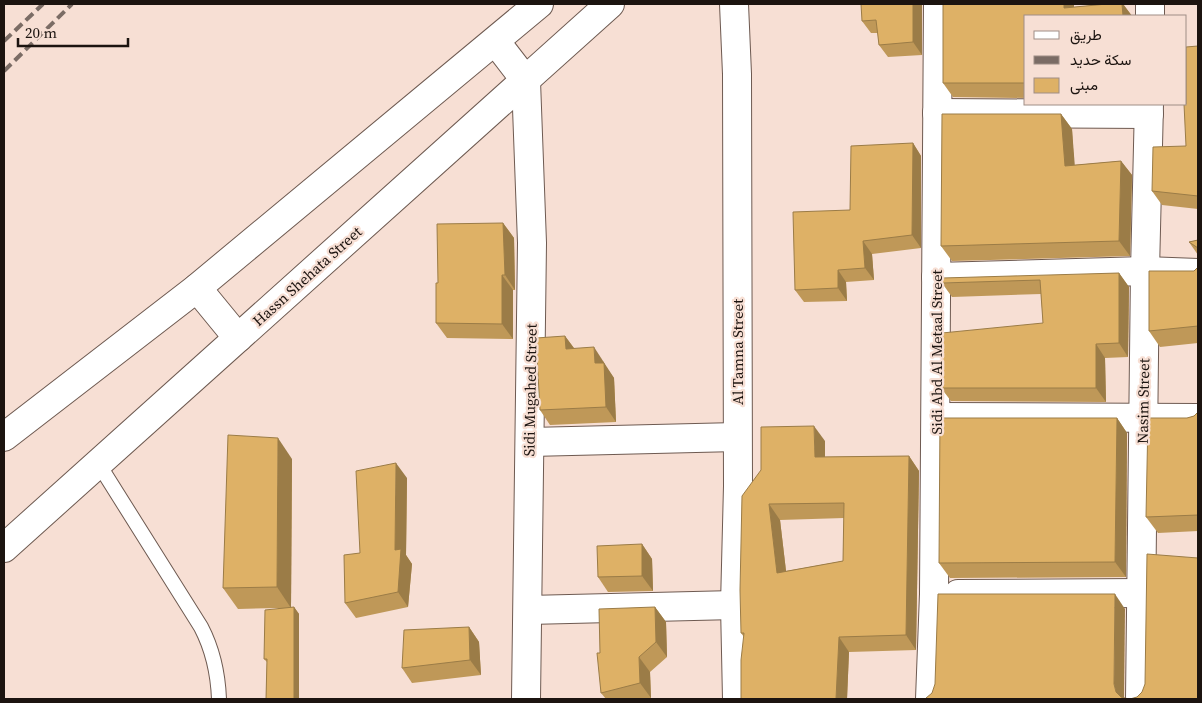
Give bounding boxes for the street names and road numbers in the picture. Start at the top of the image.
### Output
street label: Hassn Shehata Street [248,221,366,331]
street label: Sidi Abd Al Metaal Street [926,269,947,434]
street label: Al Tamna Street [727,299,748,405]
street label: Sidi Mugahed Street [518,323,542,457]
street label: Nasim Street [1132,358,1154,444]

